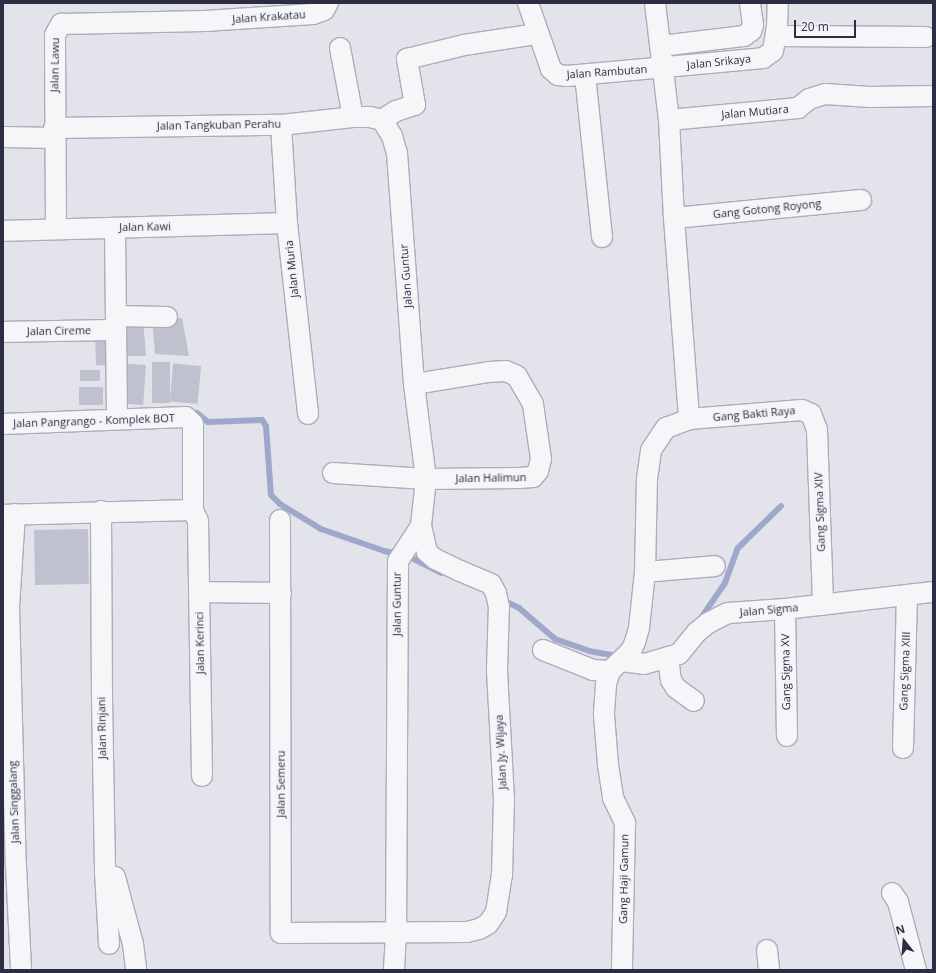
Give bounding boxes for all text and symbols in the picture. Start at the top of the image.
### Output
street label: Jalan Krakatau [232,8,306,26]
scale bar [796,12,858,38]
text: 20 m [801,18,829,35]
street label: Jalan Lawu [48,38,62,92]
street label: Jalan Srikaya [686,52,752,72]
street label: Jalan Rambutan [566,63,648,81]
street label: Jalan Mutiara [721,102,789,122]
street label: Jalan Tangkuban Perahu [157,117,281,133]
street label: Gang Gotong Royong [712,197,822,221]
street label: Jalan Kawi [119,220,171,234]
street label: Jalan Muria [282,240,302,298]
street label: Jalan Guntur [397,244,415,308]
street label: Jalan Cireme [27,324,91,338]
street label: Gang Bakti Raya [712,404,796,424]
street label: Jalan Pangrango - Komplek BOT [13,412,175,430]
street label: Jalan Halimun [455,471,527,485]
street label: Gang Sigma XIV [812,472,828,552]
street label: Jalan Guntur [390,572,404,636]
street label: Jalan Sigma [739,601,799,619]
street label: Jalan Kerinci [193,612,207,674]
street label: Gang Sigma XIII [897,631,913,711]
street label: Gang Sigma XV [779,634,793,710]
street label: Jalan Rinjani [95,697,109,759]
street label: Jalan Jy. Wijaya [492,714,510,790]
street label: Jalan Semeru [274,750,288,818]
street label: Jalan Singgalang [6,760,22,844]
street label: Gang Haji Gamun [617,834,631,924]
north arrow [884,921,924,961]
text: N [894,921,907,938]

